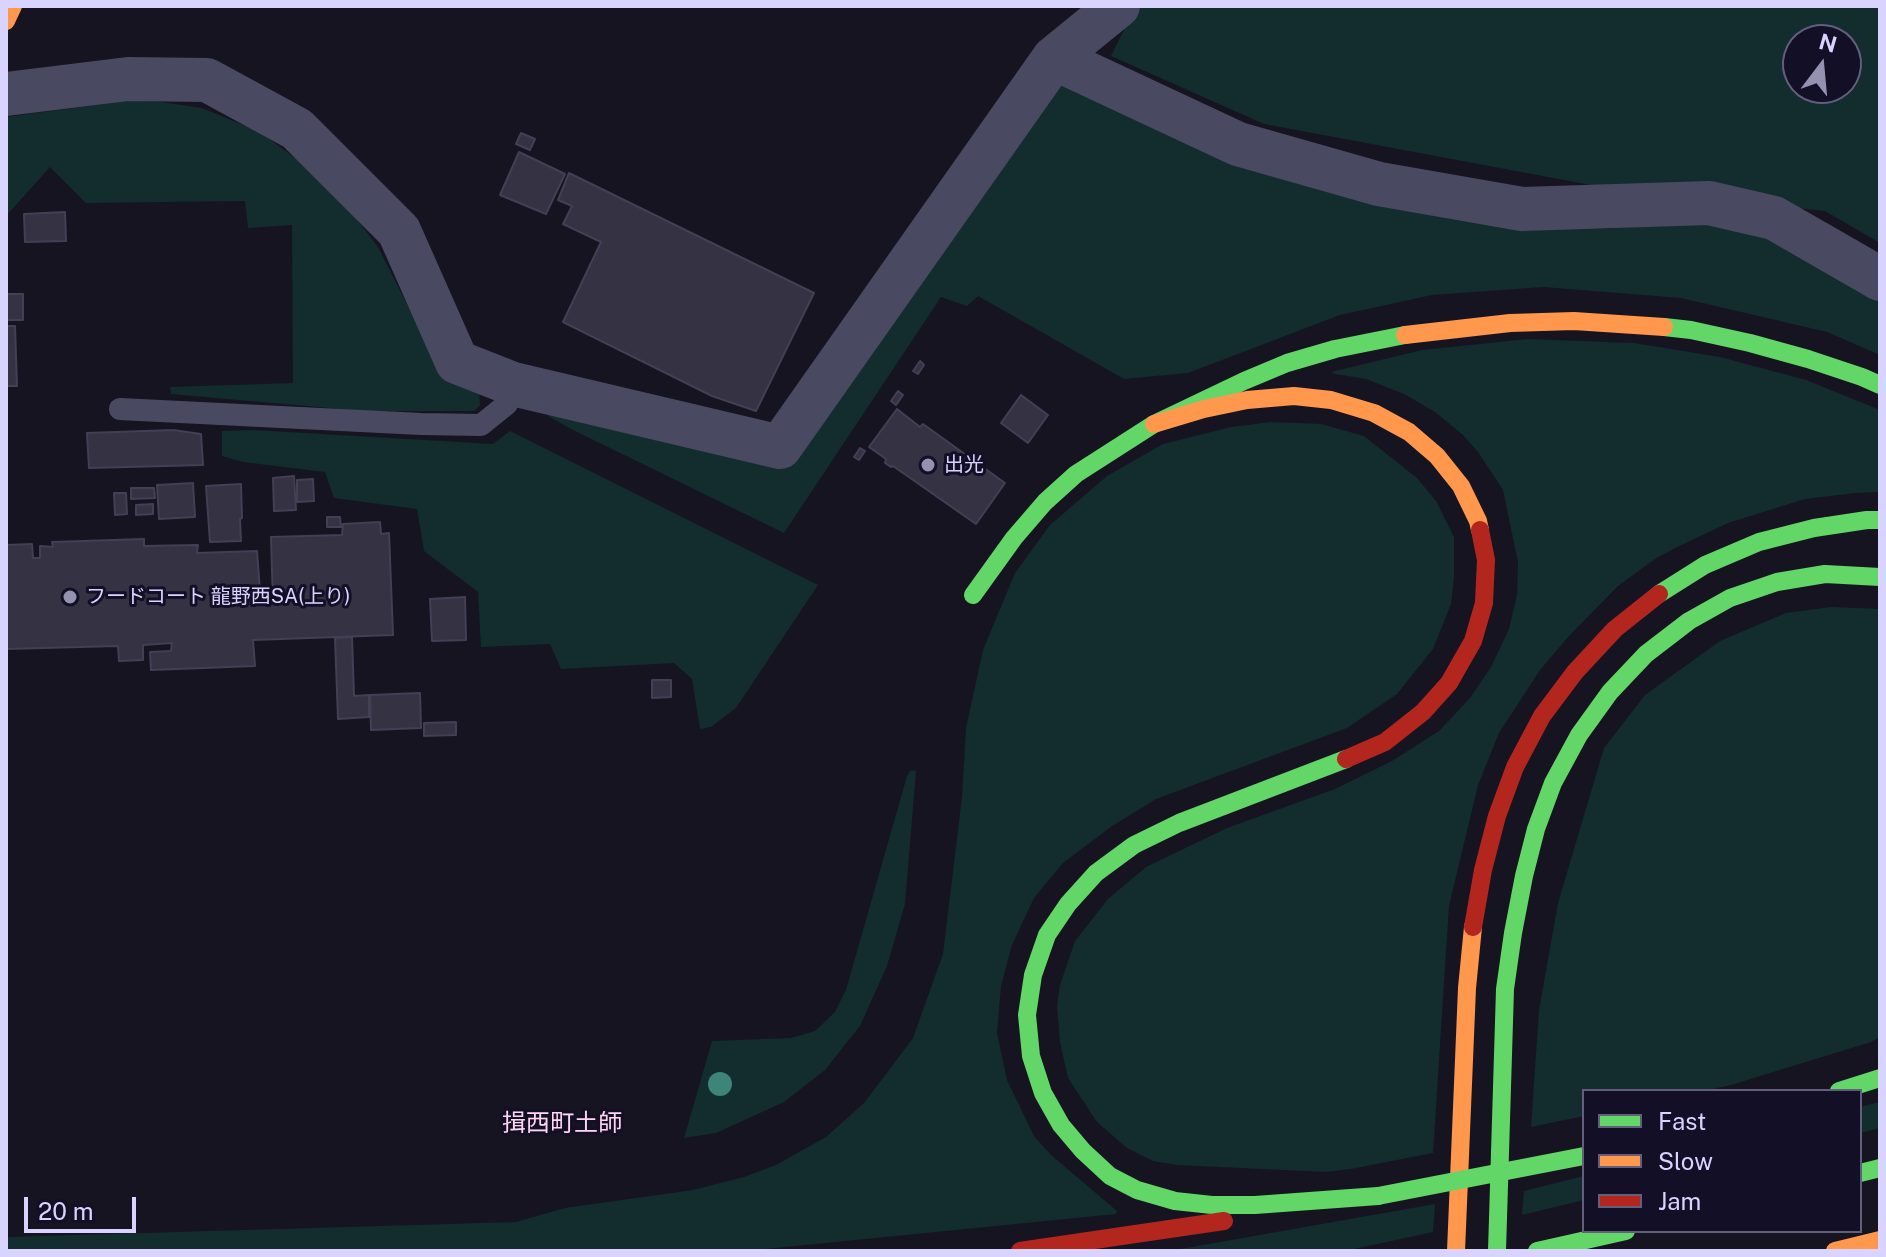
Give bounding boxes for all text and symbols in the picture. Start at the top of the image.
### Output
north arrow [1782,24,1862,104]
text: N [1816,28,1840,58]
place label: 出光 [944,453,984,477]
marker: 出光 [919,456,937,474]
place label: フードコート 龍野西SA(上り) [86,585,350,609]
marker: フードコート 龍野西SA(上り) [61,588,79,606]
legend [1582,1089,1862,1233]
text: Fast [1658,1107,1706,1135]
district label: 揖西町土師 [502,1110,622,1138]
text: Slow [1658,1147,1713,1175]
scale bar [28,1181,140,1231]
text: Jam [1658,1187,1701,1215]
text: 20 m [38,1197,94,1225]

